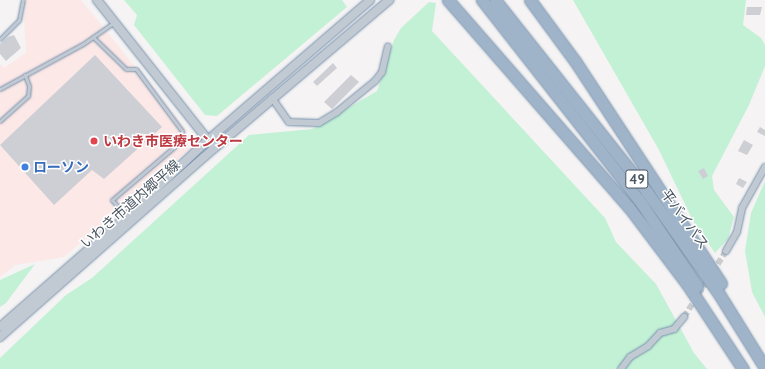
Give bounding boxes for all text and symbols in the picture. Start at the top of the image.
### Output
place label: いわき市医療センター [103,133,243,149]
marker: いわき市医療センター [88,135,100,147]
street label: いわき市道内郷平線 [77,156,183,252]
place label: ローソン [33,159,89,175]
marker: ローソン [20,162,30,172]
road number: 49 [625,168,649,190]
street label: 平バイパス [658,186,712,252]

